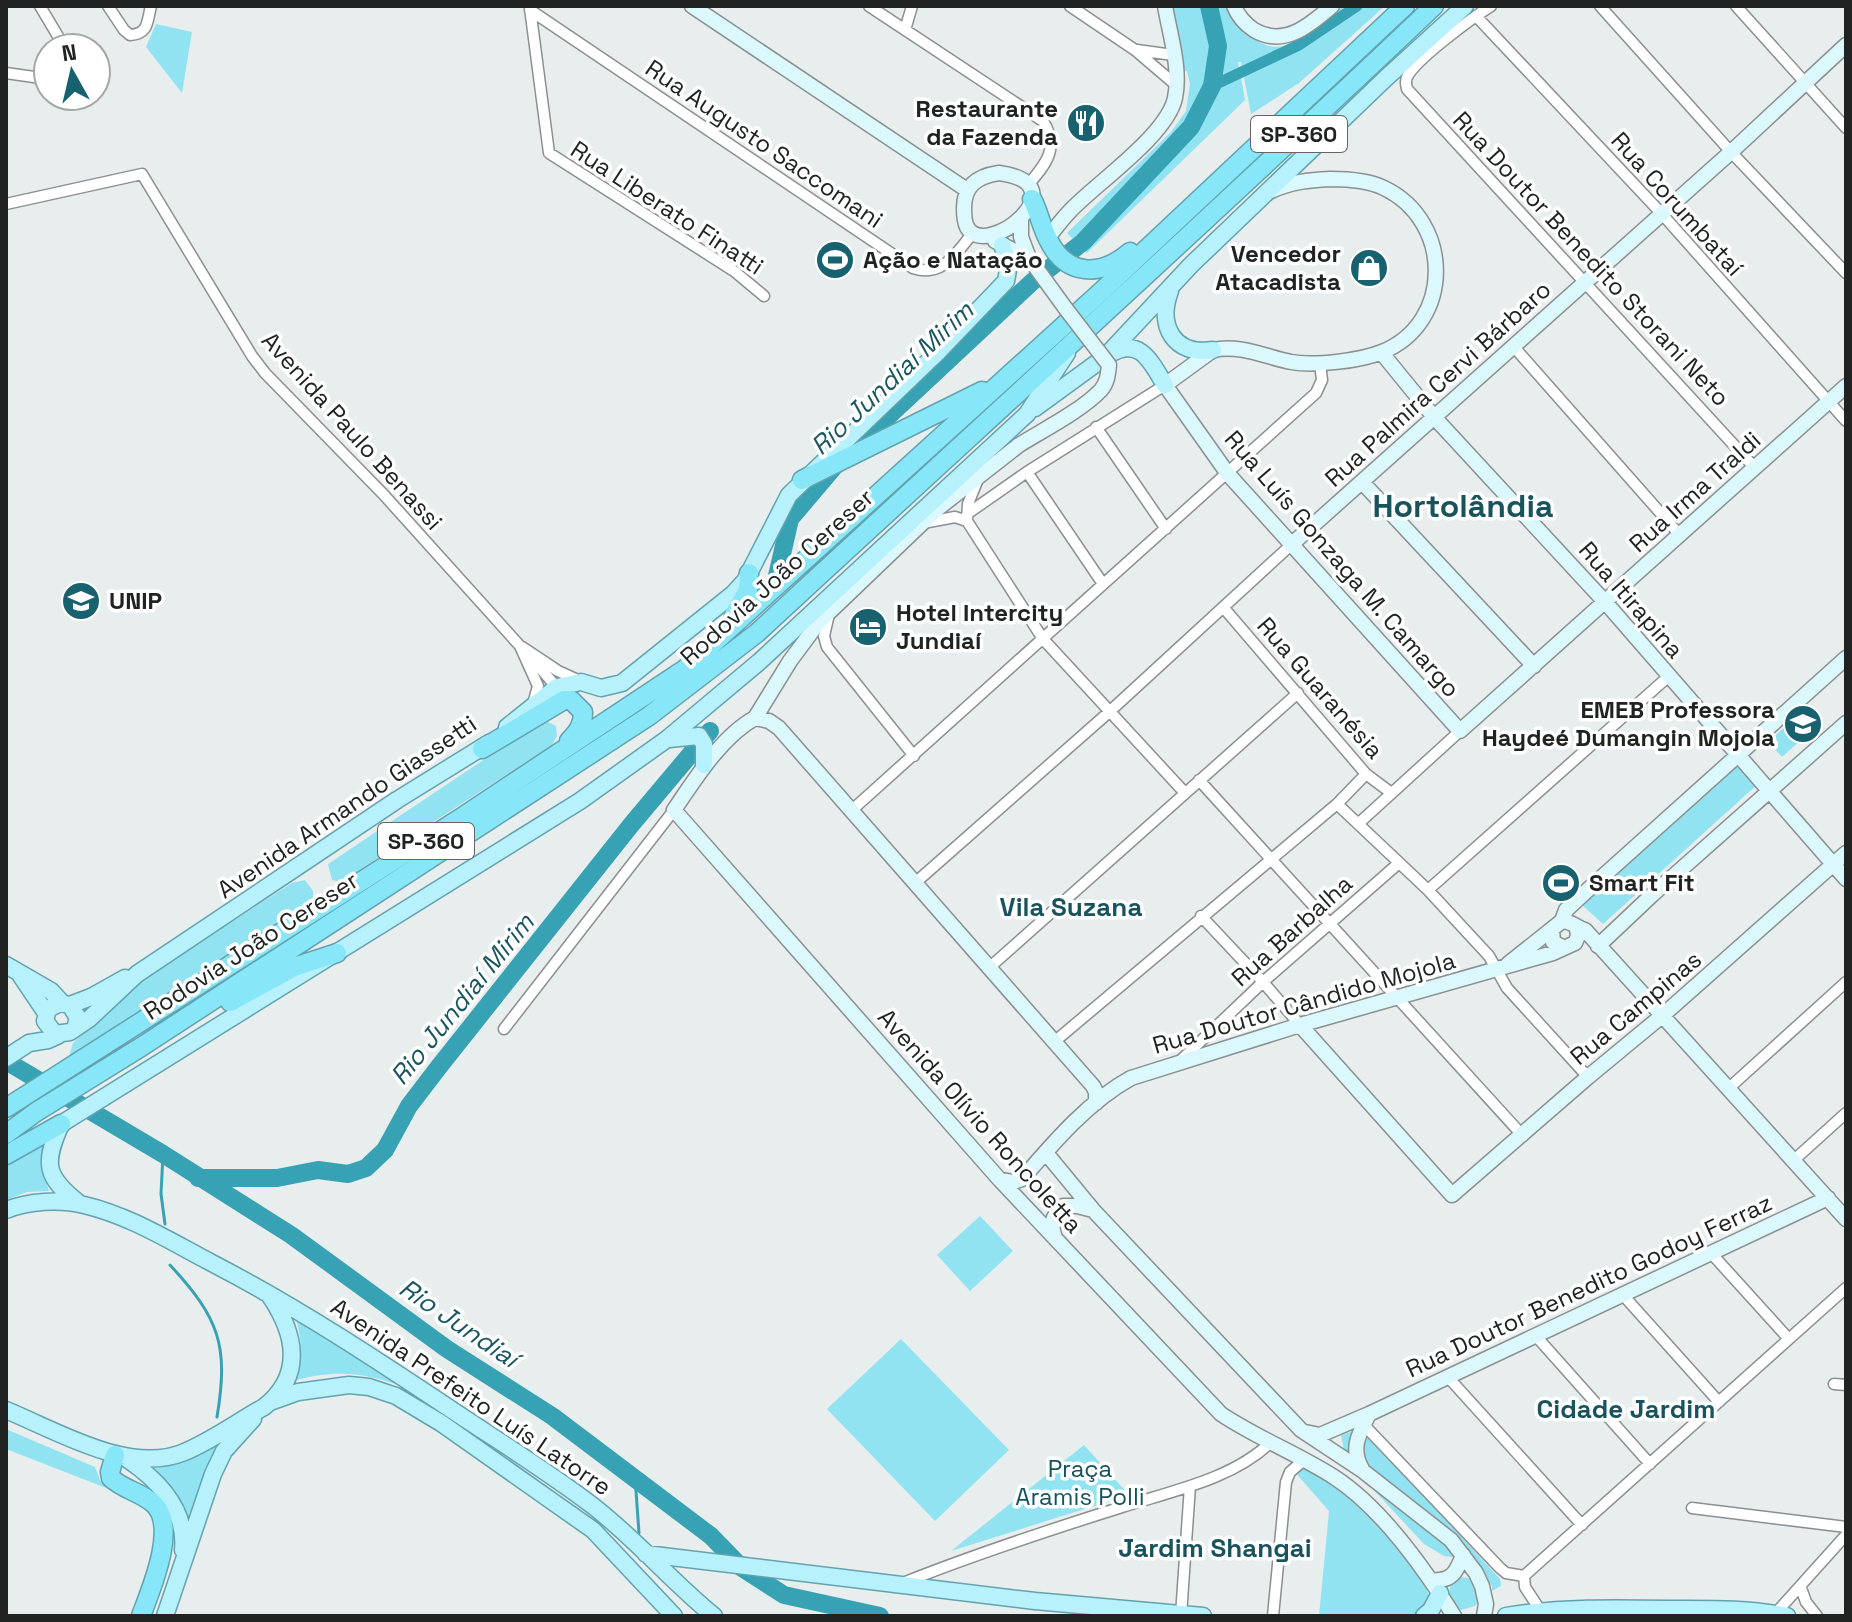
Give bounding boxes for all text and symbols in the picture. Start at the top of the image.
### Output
north arrow [32,32,112,112]
text: N [60,37,78,67]
street label: Rua Augusto Saccomani [640,52,889,235]
place label: Restaurante da Fazenda [915,93,1058,152]
restaurant icon: Restaurante da Fazenda [1065,102,1107,144]
street label: Rua Doutor Benedito Storani Neto [1446,105,1736,413]
road number: SP-360 [1251,116,1347,152]
street label: Rua Corumbataí [1604,125,1750,282]
street label: Rua Liberato Finatti [565,134,770,282]
place label: Vencedor Atacadista [1215,238,1341,297]
sports icon: Ação e Natação [814,239,856,281]
place label: Ação e Natação [863,244,1043,275]
shop icon: Vencedor Atacadista [1348,247,1390,289]
street label: Rua Palmira Cervi Bárbaro [1318,274,1557,493]
water label: Rio Jundiaí Mirim [803,293,981,462]
street label: Avenida Paulo Benassi [255,325,450,536]
street label: Rua Luís Gonzaga M. Camargo [1218,424,1467,703]
street label: Rua Irma Traldi [1622,424,1767,559]
street label: Rodovia João Cereser [673,482,880,672]
district label: Hortolândia [1373,486,1554,526]
street label: Rua Itirapina [1572,535,1691,665]
school or university icon: UNIP [60,580,102,622]
place label: UNIP [109,585,162,616]
place label: Hotel Intercity Jundiaí [896,597,1063,656]
hotel icon: Hotel Intercity Jundiaí [847,606,889,648]
street label: Rua Guaranésia [1250,610,1391,765]
place label: EMEB Professora Haydeé Dumangin Mojola [1482,694,1775,753]
school or university icon: EMEB Professora Haydeé Dumangin Mojola [1782,703,1824,745]
street label: Avenida Armando Giassetti [211,708,482,905]
road number: SP-360 [378,823,474,859]
sports icon: Smart Fit [1540,862,1582,904]
street label: Rodovia João Cereser [138,865,364,1027]
place label: Smart Fit [1589,867,1695,898]
street label: Rua Barbalha [1225,868,1359,993]
district label: Vila Suzana [1000,890,1142,924]
water label: Rio Jundiaí Mirim [382,906,542,1092]
street label: Rua Doutor Cândido Mojola [1149,944,1459,1061]
street label: Rua Campinas [1564,944,1708,1072]
street label: Avenida Olívio Roncoletta [871,1002,1090,1240]
street label: Rua Doutor Benedito Godoy Ferraz [1401,1187,1777,1384]
water label: Rio Jundiaí [393,1271,529,1378]
street label: Avenida Prefeito Luís Latorre [325,1291,617,1502]
district label: Cidade Jardim [1537,1392,1715,1426]
park label: Praça Aramis Polli [1015,1453,1145,1512]
district label: Jardim Shangai [1118,1531,1312,1565]

